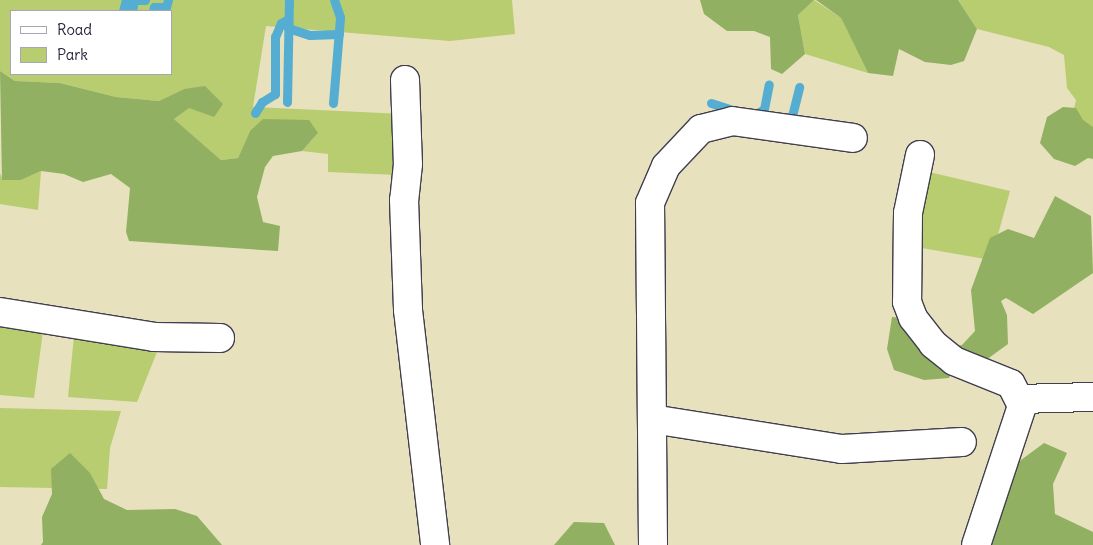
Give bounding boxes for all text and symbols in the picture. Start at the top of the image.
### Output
legend [10,10,172,75]
text: Road [57,20,92,39]
text: Park [57,45,88,64]

